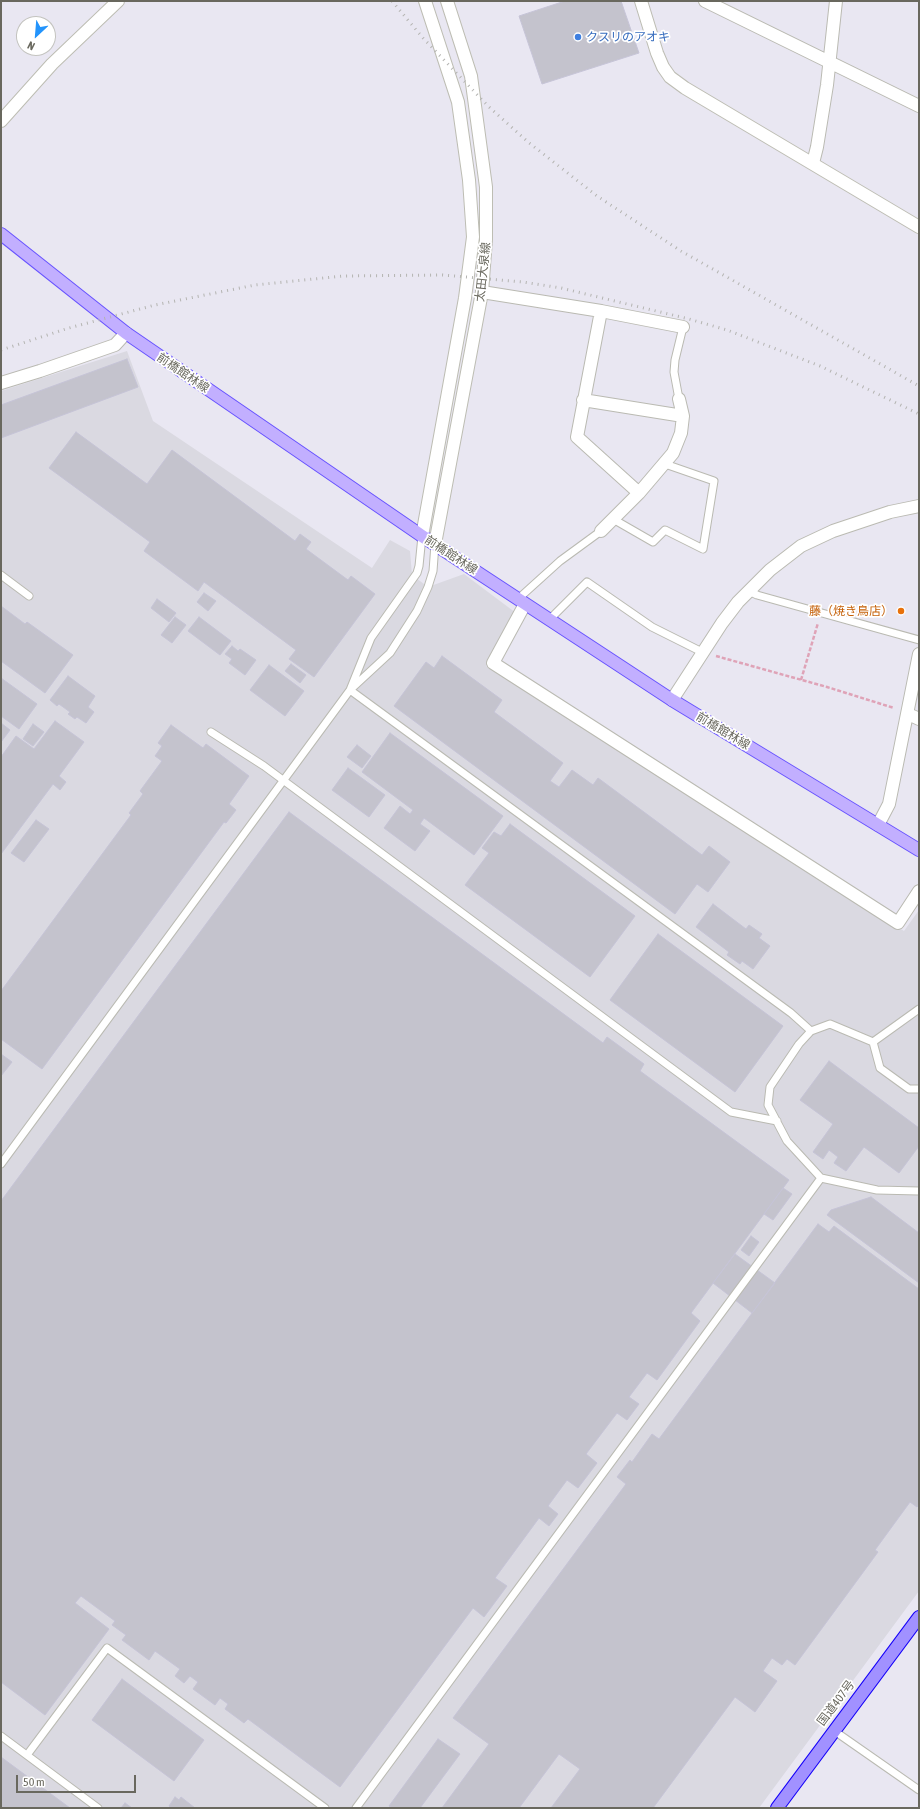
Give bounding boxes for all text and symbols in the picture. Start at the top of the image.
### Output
north arrow [16,16,56,56]
place label: クスリのアオキ [586,30,670,44]
marker: クスリのアオキ [573,32,583,42]
text: N [26,39,37,53]
street label: 太田大泉線 [473,241,493,303]
street label: 前橋館林線 [154,350,212,396]
street label: 前橋館林線 [422,533,480,577]
place label: 藤（焼き鳥店） [809,604,893,618]
marker: 藤（焼き鳥店） [896,606,906,616]
street label: 前橋館林線 [694,709,752,753]
street label: 国道407号 [814,1678,858,1728]
scale bar [18,1767,138,1793]
text: 50 m [23,1775,45,1789]

